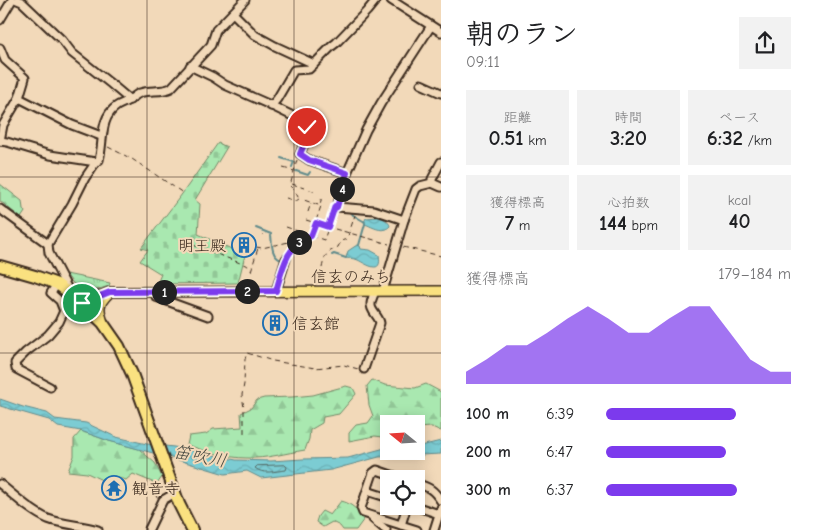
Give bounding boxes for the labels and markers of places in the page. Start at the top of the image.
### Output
pin [286,106,328,148]
pin: 4 [330,176,354,202]
pin: 3 [286,230,312,254]
building icon: 明王殿 [231,232,257,258]
place label: 明王殿 [178,237,226,255]
pin: 2 [234,278,260,304]
pin: 1 [152,280,176,304]
pin [61,282,103,324]
building icon: 信玄館 [262,310,288,336]
place label: 信玄館 [292,315,340,333]
temple icon: 観音寺 [101,475,127,501]
place label: 観音寺 [132,480,180,498]

